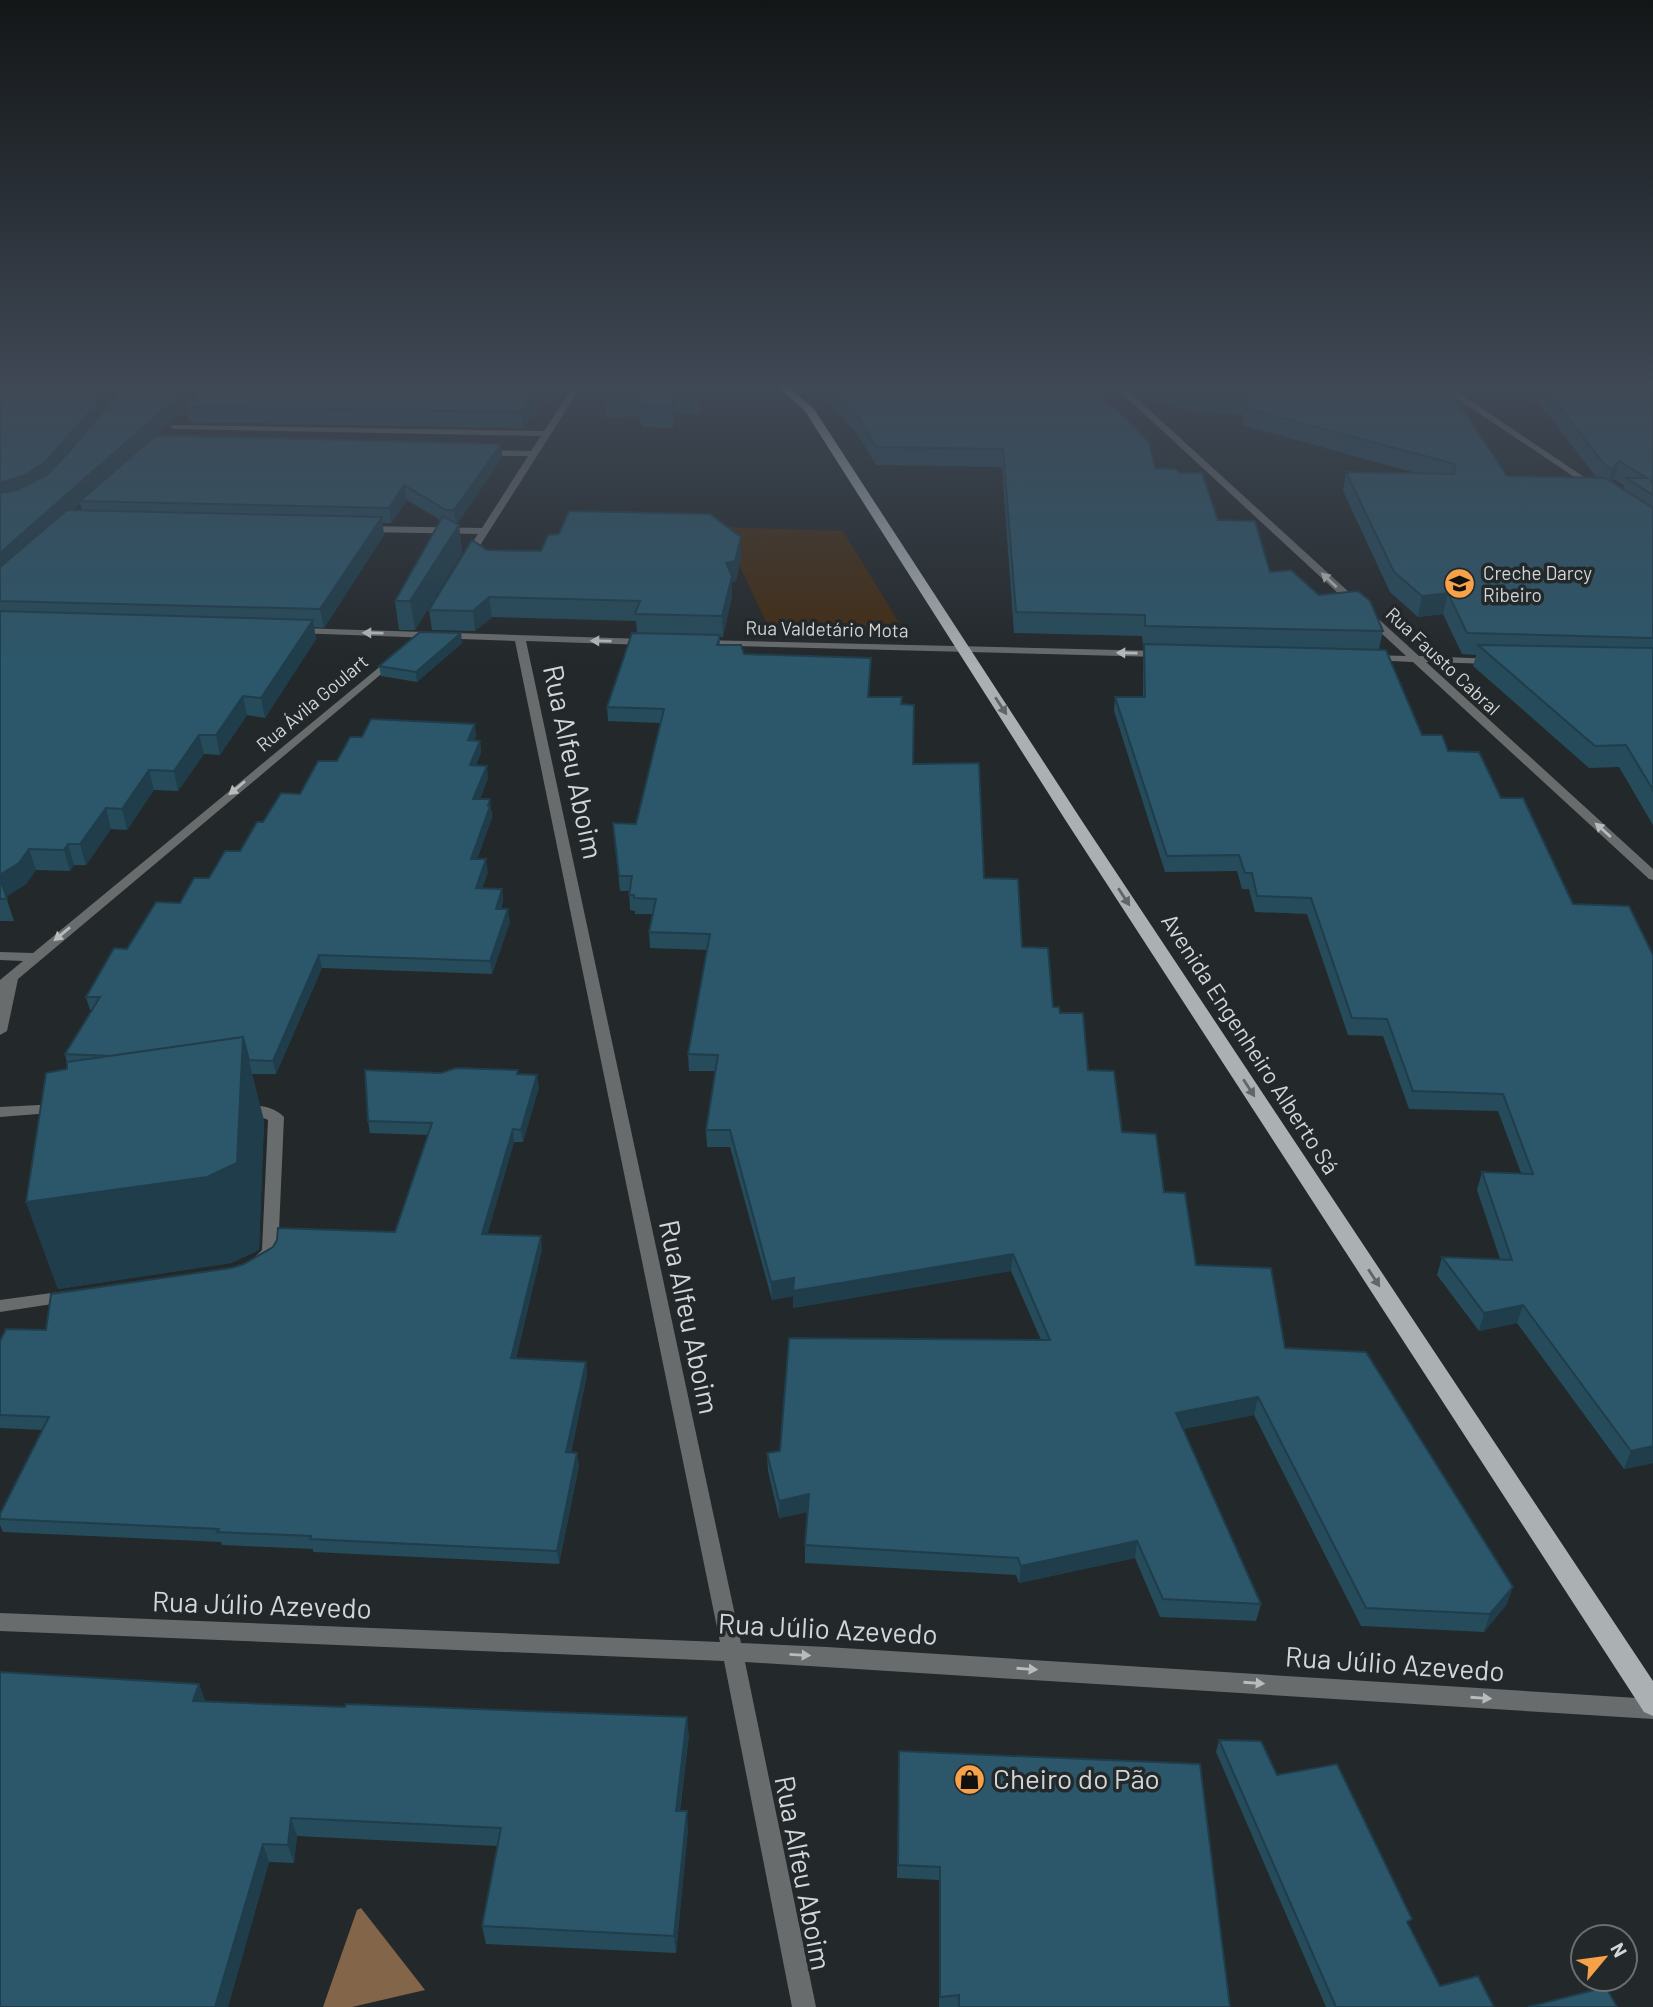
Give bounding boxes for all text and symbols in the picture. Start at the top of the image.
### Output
place label: Creche Darcy Ribeiro [1483,561,1592,606]
school or university icon: Creche Darcy Ribeiro [1443,567,1477,601]
one-way arrow [1320,572,1338,588]
street label: Rua Fausto Cabral [1381,602,1505,719]
street label: Rua Valdetário Mota [745,616,909,641]
one-way arrow [362,628,384,639]
one-way arrow [590,635,612,647]
one-way arrow [1116,647,1138,659]
street label: Rua Ávila Goulart [251,649,372,756]
street label: Rua Alfeu Aboim [537,662,611,862]
one-way arrow [994,697,1007,716]
one-way arrow [229,780,246,795]
one-way arrow [1595,823,1612,839]
one-way arrow [1118,888,1131,907]
street label: Avenida Engenheiro Alberto Sá [1156,908,1346,1179]
one-way arrow [54,926,71,941]
one-way arrow [1242,1078,1255,1097]
street label: Rua Alfeu Aboim [653,1217,727,1417]
one-way arrow [1367,1268,1380,1288]
street label: Rua Júlio Azevedo [151,1583,373,1625]
street label: Rua Júlio Azevedo [717,1605,939,1651]
street label: Rua Júlio Azevedo [1284,1638,1506,1688]
one-way arrow [789,1649,811,1660]
one-way arrow [1016,1664,1038,1675]
one-way arrow [1243,1678,1265,1689]
one-way arrow [1470,1693,1492,1704]
place label: Cheiro do Pão [993,1761,1160,1795]
shop icon: Cheiro do Pão [953,1762,987,1796]
street label: Rua Alfeu Aboim [768,1773,839,1973]
north arrow [1569,1923,1639,1993]
text: N [1606,1938,1632,1961]

